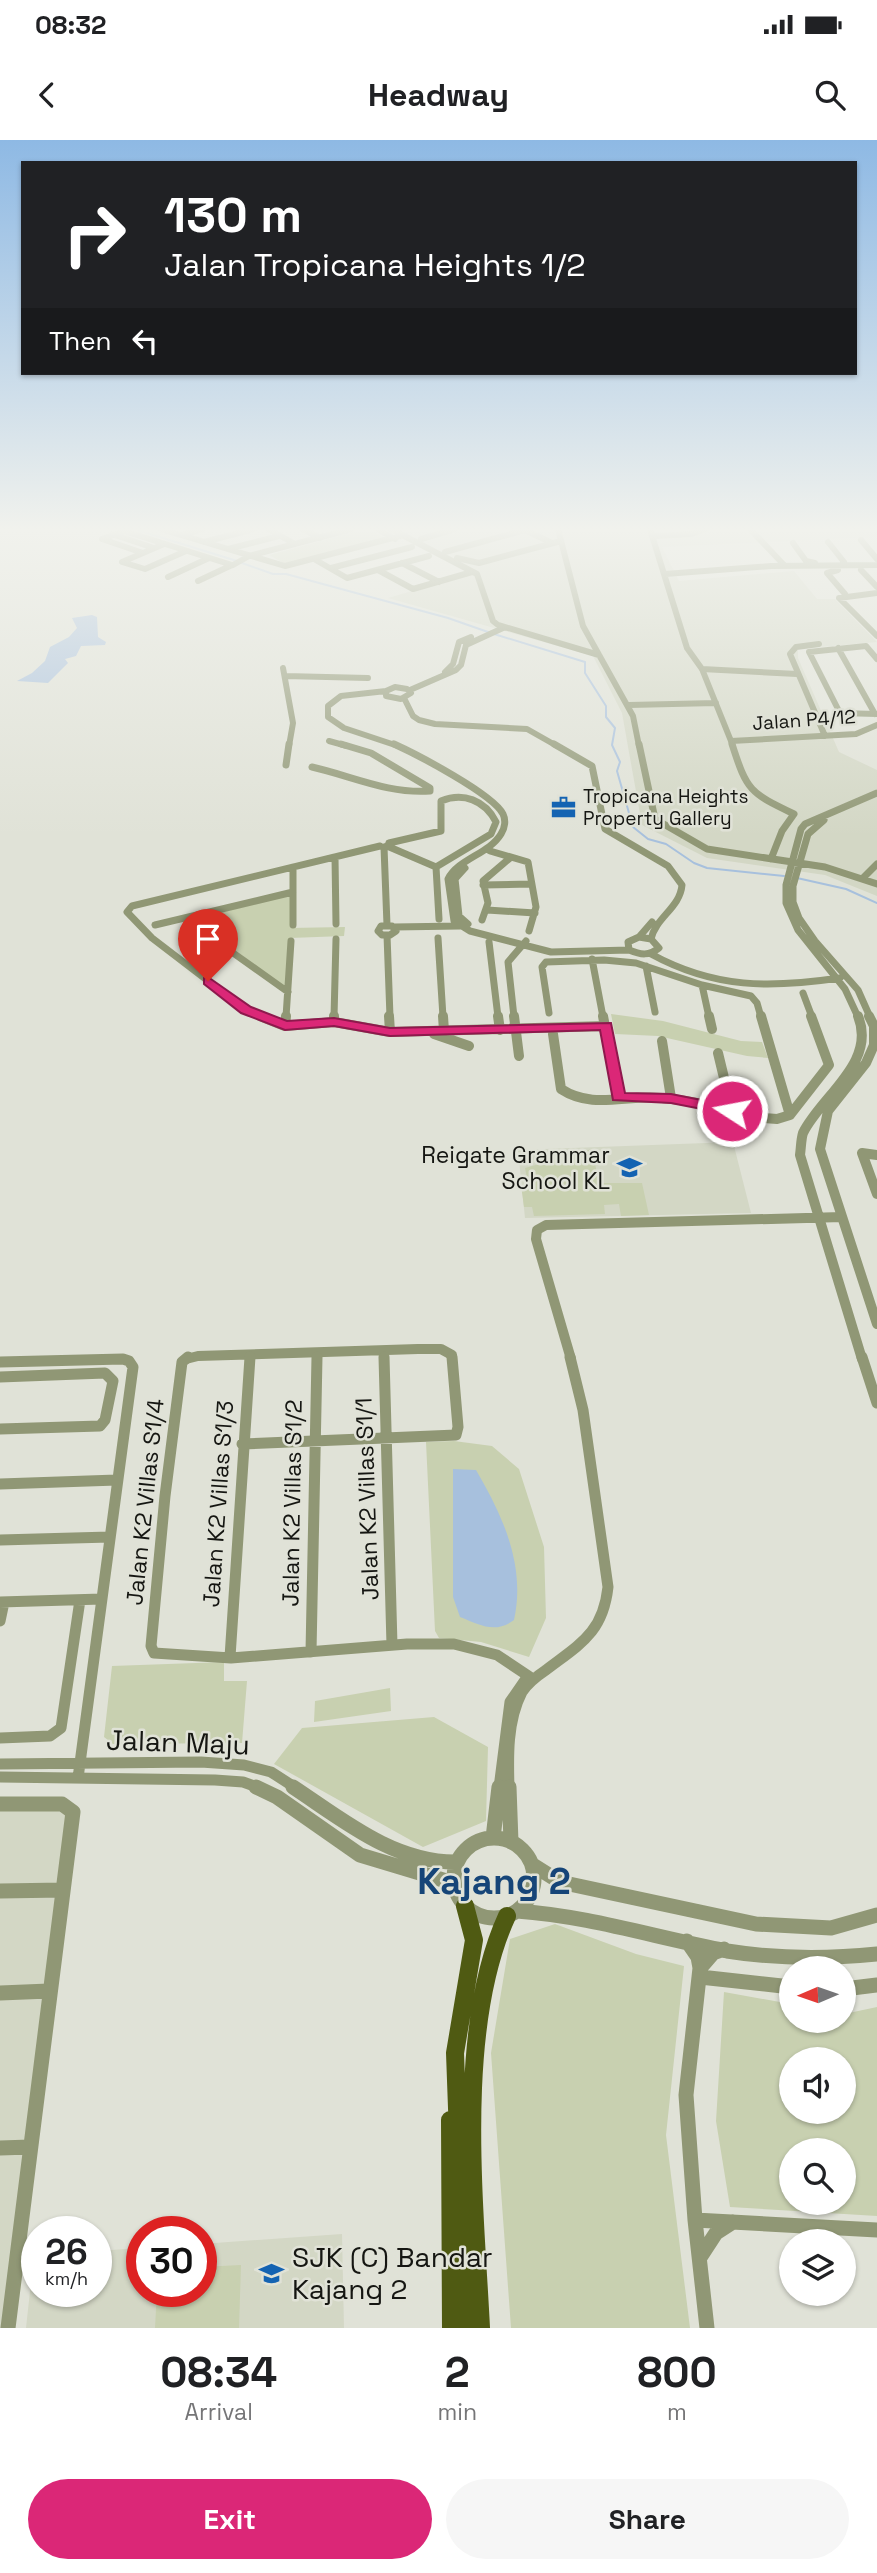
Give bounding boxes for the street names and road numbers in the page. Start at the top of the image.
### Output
street label: Jalan P4/12 [751,704,857,736]
street label: Jalan K2 Villas S1/4 [119,1397,171,1607]
street label: Jalan K2 Villas S1/1 [348,1397,386,1601]
street label: Jalan K2 Villas S1/2 [275,1399,309,1607]
street label: Jalan K2 Villas S1/3 [196,1400,240,1608]
street label: Jalan Maju [106,1722,250,1762]

